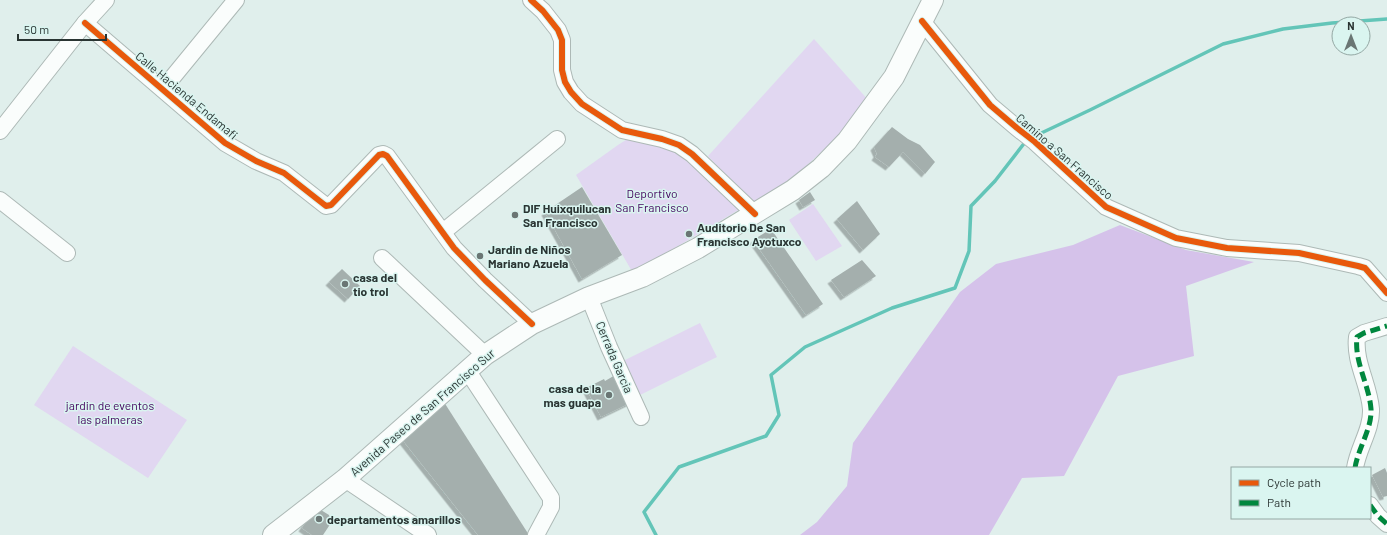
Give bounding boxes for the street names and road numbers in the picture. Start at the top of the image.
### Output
street label: Calle Hacienda Endamafi [133,48,241,142]
street label: Camino a San Francisco [1014,110,1116,202]
street label: Cerrada Garcia [594,319,636,395]
street label: Avenida Paseo de San Francisco Sur [347,345,497,479]

